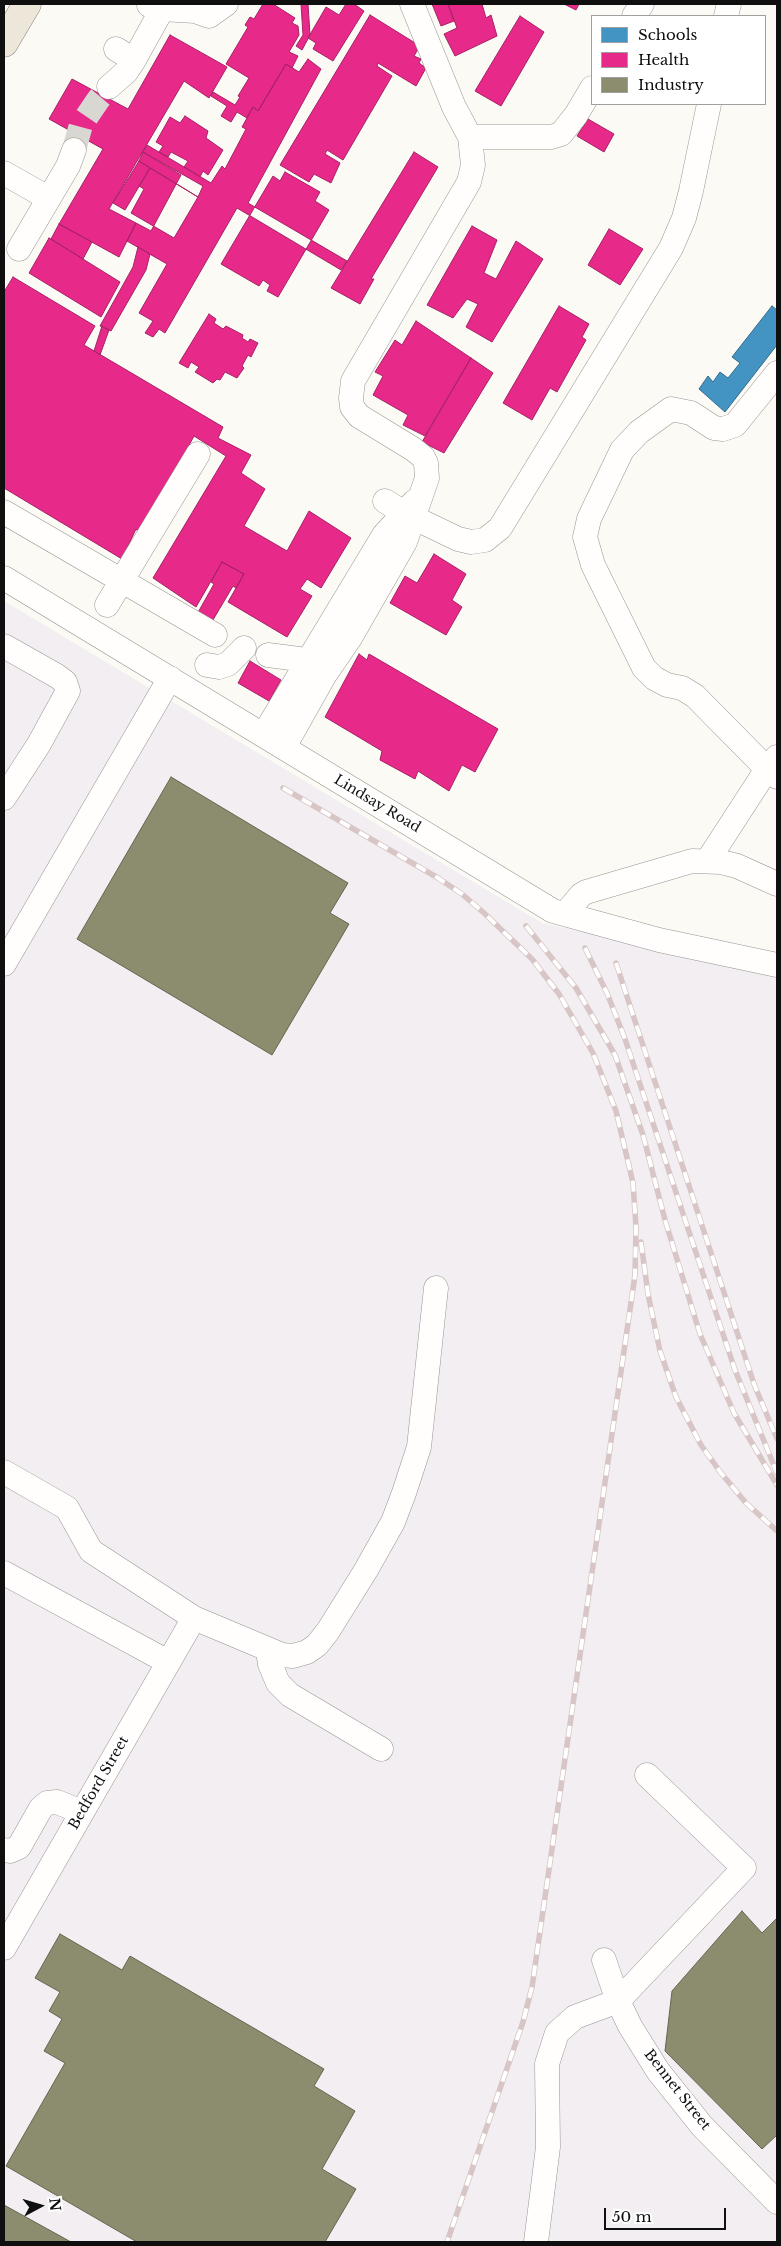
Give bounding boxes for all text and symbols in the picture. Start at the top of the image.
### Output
legend [591,15,766,105]
text: Schools [638,25,697,44]
text: Health [638,50,689,69]
text: Industry [638,75,704,94]
street label: Lindsay Road [331,772,423,836]
street label: Bedford Street [65,1733,133,1833]
street label: Bennet Street [640,2046,714,2134]
north arrow [15,2181,65,2231]
text: N [45,2197,65,2212]
scale bar [606,2198,728,2230]
text: 50 m [612,2207,652,2226]

